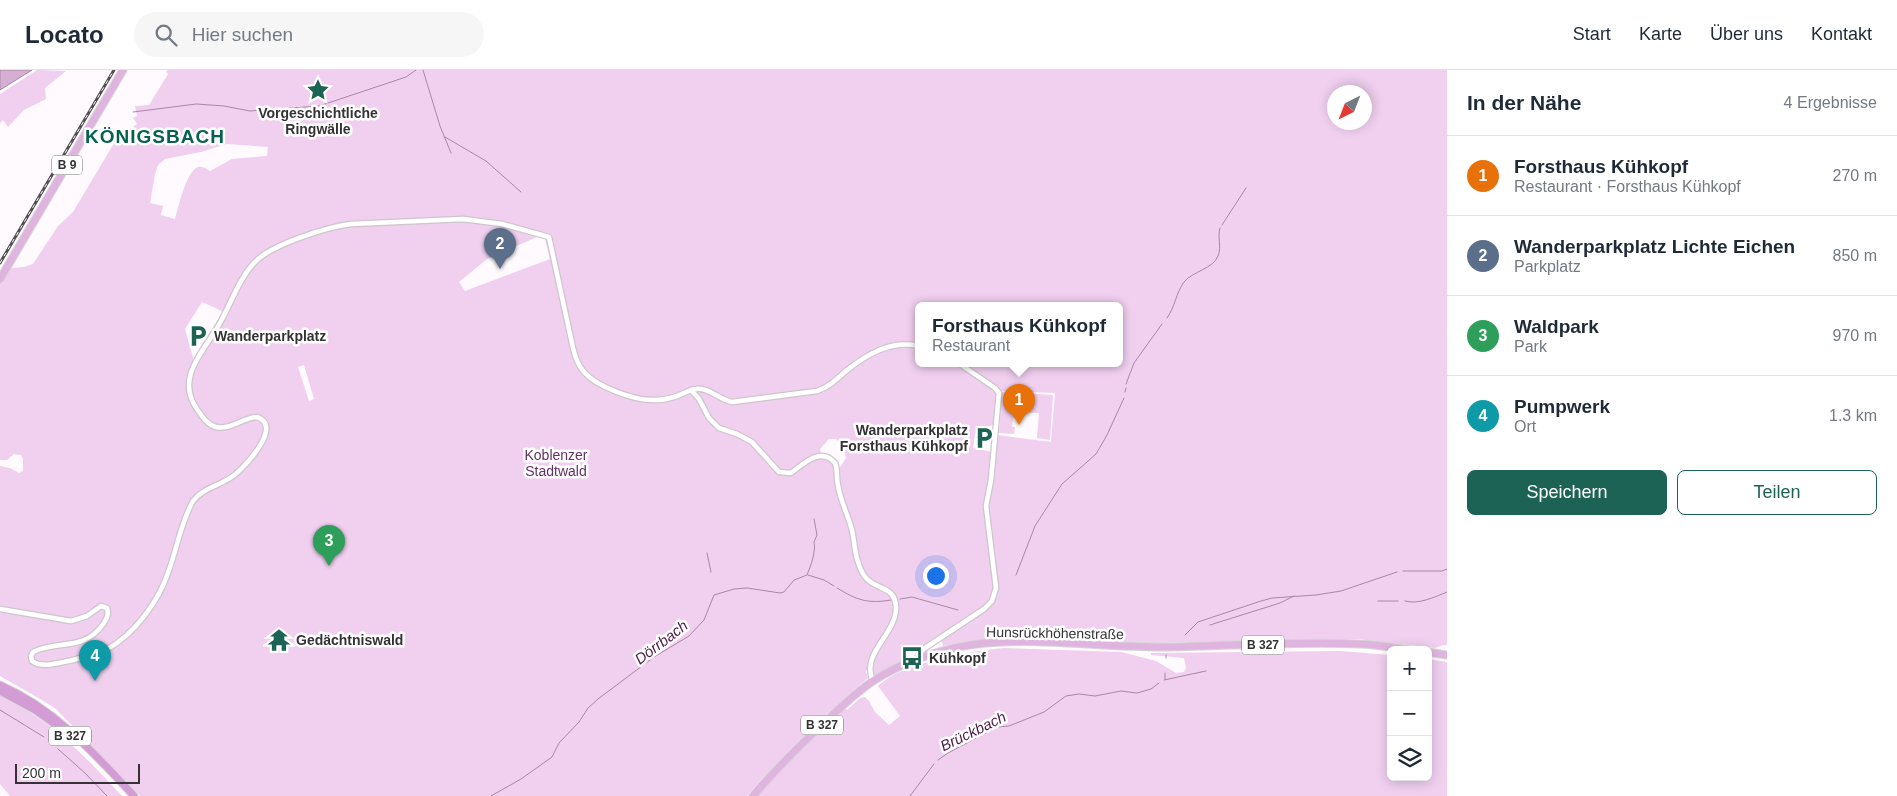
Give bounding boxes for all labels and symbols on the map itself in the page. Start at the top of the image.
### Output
place icon: Vorgeschichtliche Ringwälle [305,77,331,103]
north arrow [1327,85,1372,130]
place label: Vorgeschichtliche Ringwälle [258,105,378,137]
district label: KÖNIGSBACH [85,126,225,147]
road number: B 9 [52,156,82,174]
pin: 2 [484,228,516,269]
parking icon: Wanderparkplatz [185,323,211,349]
place label: Wanderparkplatz [214,328,326,344]
pin: 1 [1003,384,1035,425]
place label: Wanderparkplatz Forsthaus Kühkopf [840,422,968,454]
parking icon: Wanderparkplatz Forsthaus Kühkopf [971,425,997,451]
park label: Koblenzer Stadtwald [524,447,588,479]
pin: 3 [313,525,345,566]
your location [923,563,949,589]
water label: Dörrbach [631,617,691,667]
street label: Hunsrückhöhenstraße [986,624,1124,642]
temple icon: Gedächtniswald [266,627,292,653]
place label: Gedächtniswald [296,632,403,648]
road number: B 327 [1242,636,1284,654]
pin: 4 [79,640,111,681]
bus stop icon: Kühkopf [899,645,925,671]
place label: Kühkopf [929,650,986,666]
water label: Brückbach [937,708,1009,754]
road number: B 327 [801,716,843,734]
road number: B 327 [49,726,91,746]
scale bar [15,761,140,784]

